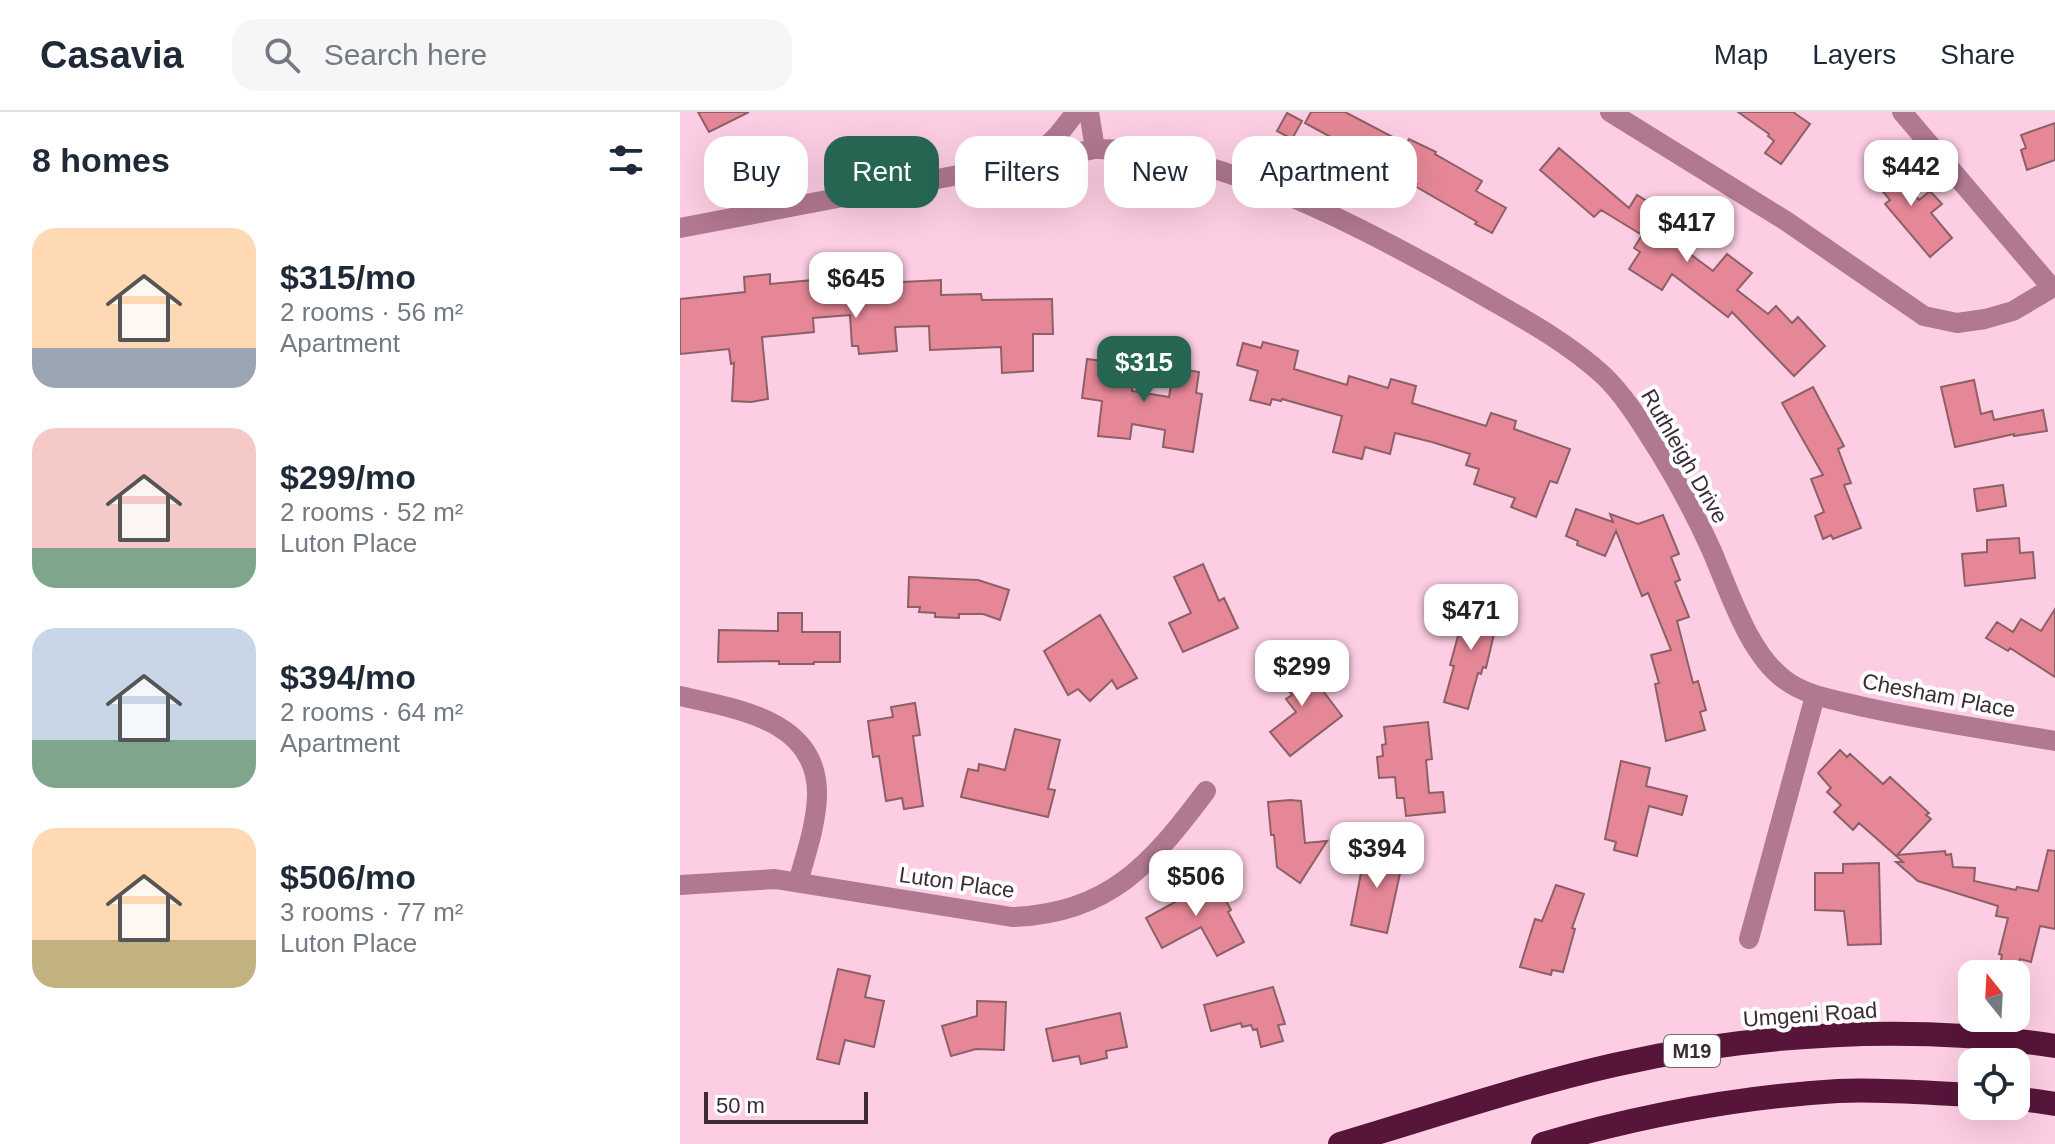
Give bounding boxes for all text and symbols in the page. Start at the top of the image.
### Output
search box [232,19,792,91]
icon: search [260,33,304,77]
text: Casavia [40,34,184,76]
text: Search here [324,38,487,71]
text: Map [1714,39,1768,70]
text: Layers [1812,39,1896,70]
text: Share [1940,39,2015,70]
chip: Buy [704,136,808,208]
chip: Rent [824,136,939,208]
chip: Filters [955,136,1088,208]
chip: New [1104,136,1216,208]
chip: Apartment [1232,136,1417,208]
icon: filters [604,138,648,182]
pin: $442 [1864,140,1958,208]
text: 8 homes [32,141,170,179]
text: $442 [1882,151,1940,181]
pin: $417 [1640,196,1734,264]
text: $417 [1658,207,1716,237]
pin: $645 [809,252,903,320]
text: $315/mo [280,258,416,296]
icon: home [96,260,192,356]
text: $645 [827,263,885,293]
text: 2 rooms · 56 m² [280,297,464,327]
text: Apartment [280,328,400,358]
pin: $315 [1097,336,1191,404]
text: $315 [1115,347,1173,377]
street label: Ruthleigh Drive [1636,385,1733,528]
text: $299/mo [280,458,416,496]
icon: home [96,460,192,556]
text: 2 rooms · 52 m² [280,497,464,527]
text: Luton Place [280,528,417,558]
pin: $471 [1424,584,1518,652]
text: $471 [1442,595,1500,625]
pin: $299 [1255,640,1349,708]
text: $299 [1273,651,1331,681]
text: $394/mo [280,658,416,696]
icon: home [96,660,192,756]
street label: Chesham Place [1860,668,2018,723]
text: 2 rooms · 64 m² [280,697,464,727]
text: Apartment [280,728,400,758]
pin: $394 [1330,822,1424,890]
text: $394 [1348,833,1406,863]
pin: $506 [1149,850,1243,918]
text: $506/mo [280,858,416,896]
icon: home [96,860,192,956]
text: $506 [1167,861,1225,891]
street label: Luton Place [898,862,1016,903]
text: 3 rooms · 77 m² [280,897,464,927]
text: Luton Place [280,928,417,958]
north arrow [1958,960,2030,1032]
map controls [1958,960,2030,1120]
street label: Umgeni Road [1742,997,1878,1032]
road number: M19 [1664,1035,1720,1067]
button: locate [1958,1048,2030,1120]
scale bar [704,1088,868,1124]
text: 50 m [716,1093,765,1118]

